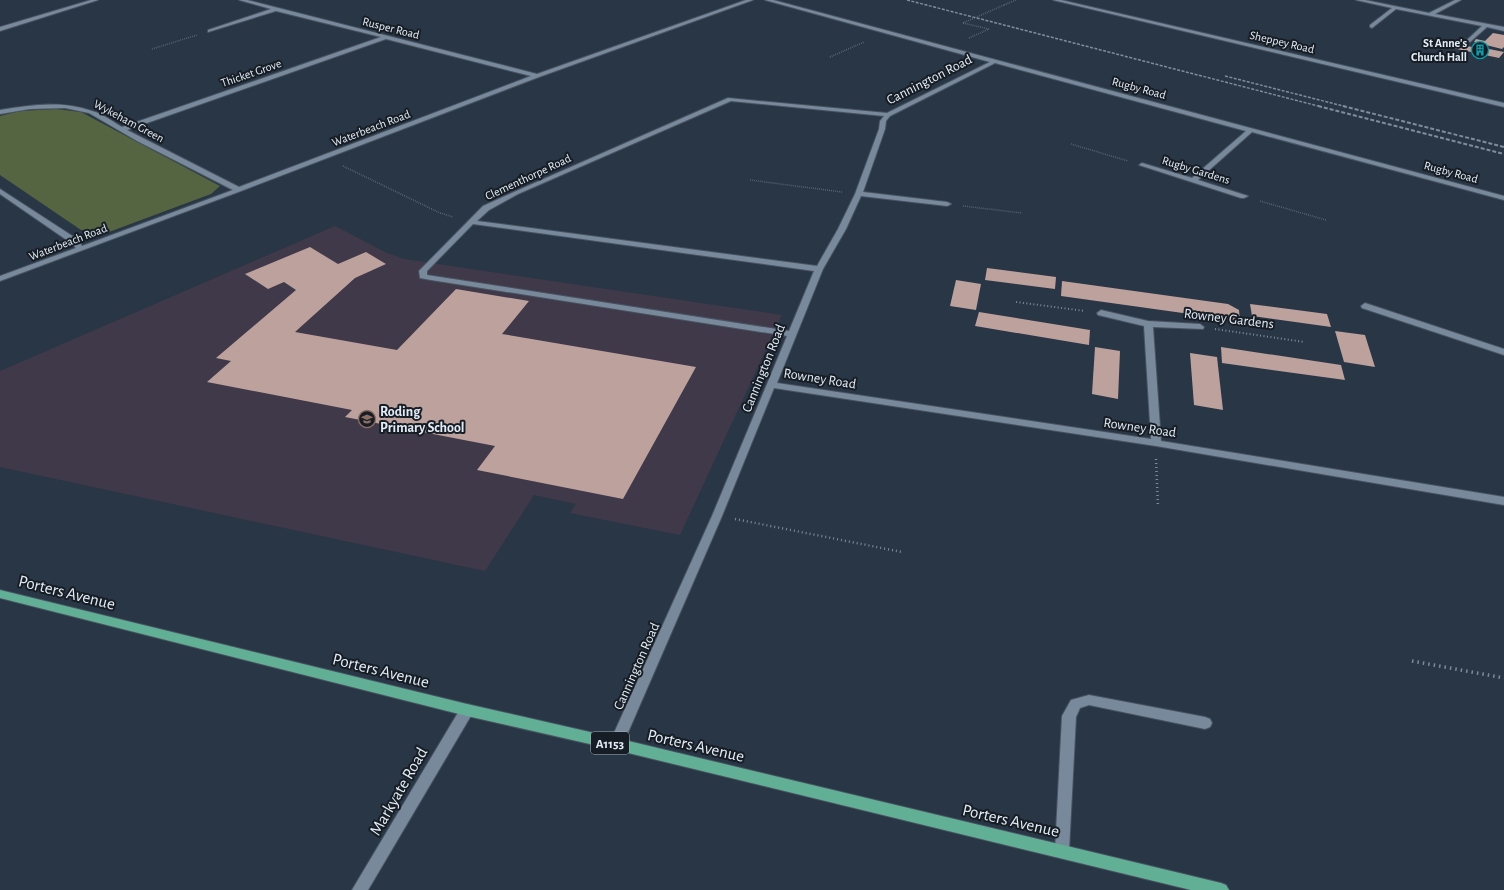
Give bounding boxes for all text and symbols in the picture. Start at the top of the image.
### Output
street label: Rusper Road [361,15,421,41]
street label: Sheppey Road [1248,29,1316,56]
place label: St Anne's Church Hall [1411,37,1467,63]
building icon: St Anne's Church Hall [1470,40,1490,60]
street label: Cannington Road [885,52,974,107]
street label: Thicket Grove [219,57,283,89]
street label: Rugby Road [1110,75,1167,102]
street label: Wykeham Green [91,97,166,145]
street label: Waterbeach Road [330,108,412,148]
street label: Clementhorpe Road [483,152,573,202]
street label: Rugby Gardens [1160,154,1231,187]
street label: Rugby Road [1422,159,1479,186]
street label: Waterbeach Road [27,222,109,262]
street label: Rowney Gardens [1183,307,1275,331]
street label: Cannington Road [740,322,788,414]
street label: Rowney Road [783,366,857,392]
place label: Roding Primary School [380,405,465,435]
school or university icon: Roding Primary School [357,409,377,429]
street label: Rowney Road [1103,416,1177,440]
street label: Porters Avenue [17,572,117,613]
street label: Cannington Road [611,621,662,712]
street label: Porters Avenue [331,650,431,691]
street label: Porters Avenue [646,726,746,765]
road number: A1153 [591,732,629,754]
street label: Markyate Road [366,744,431,839]
street label: Porters Avenue [961,801,1061,840]

